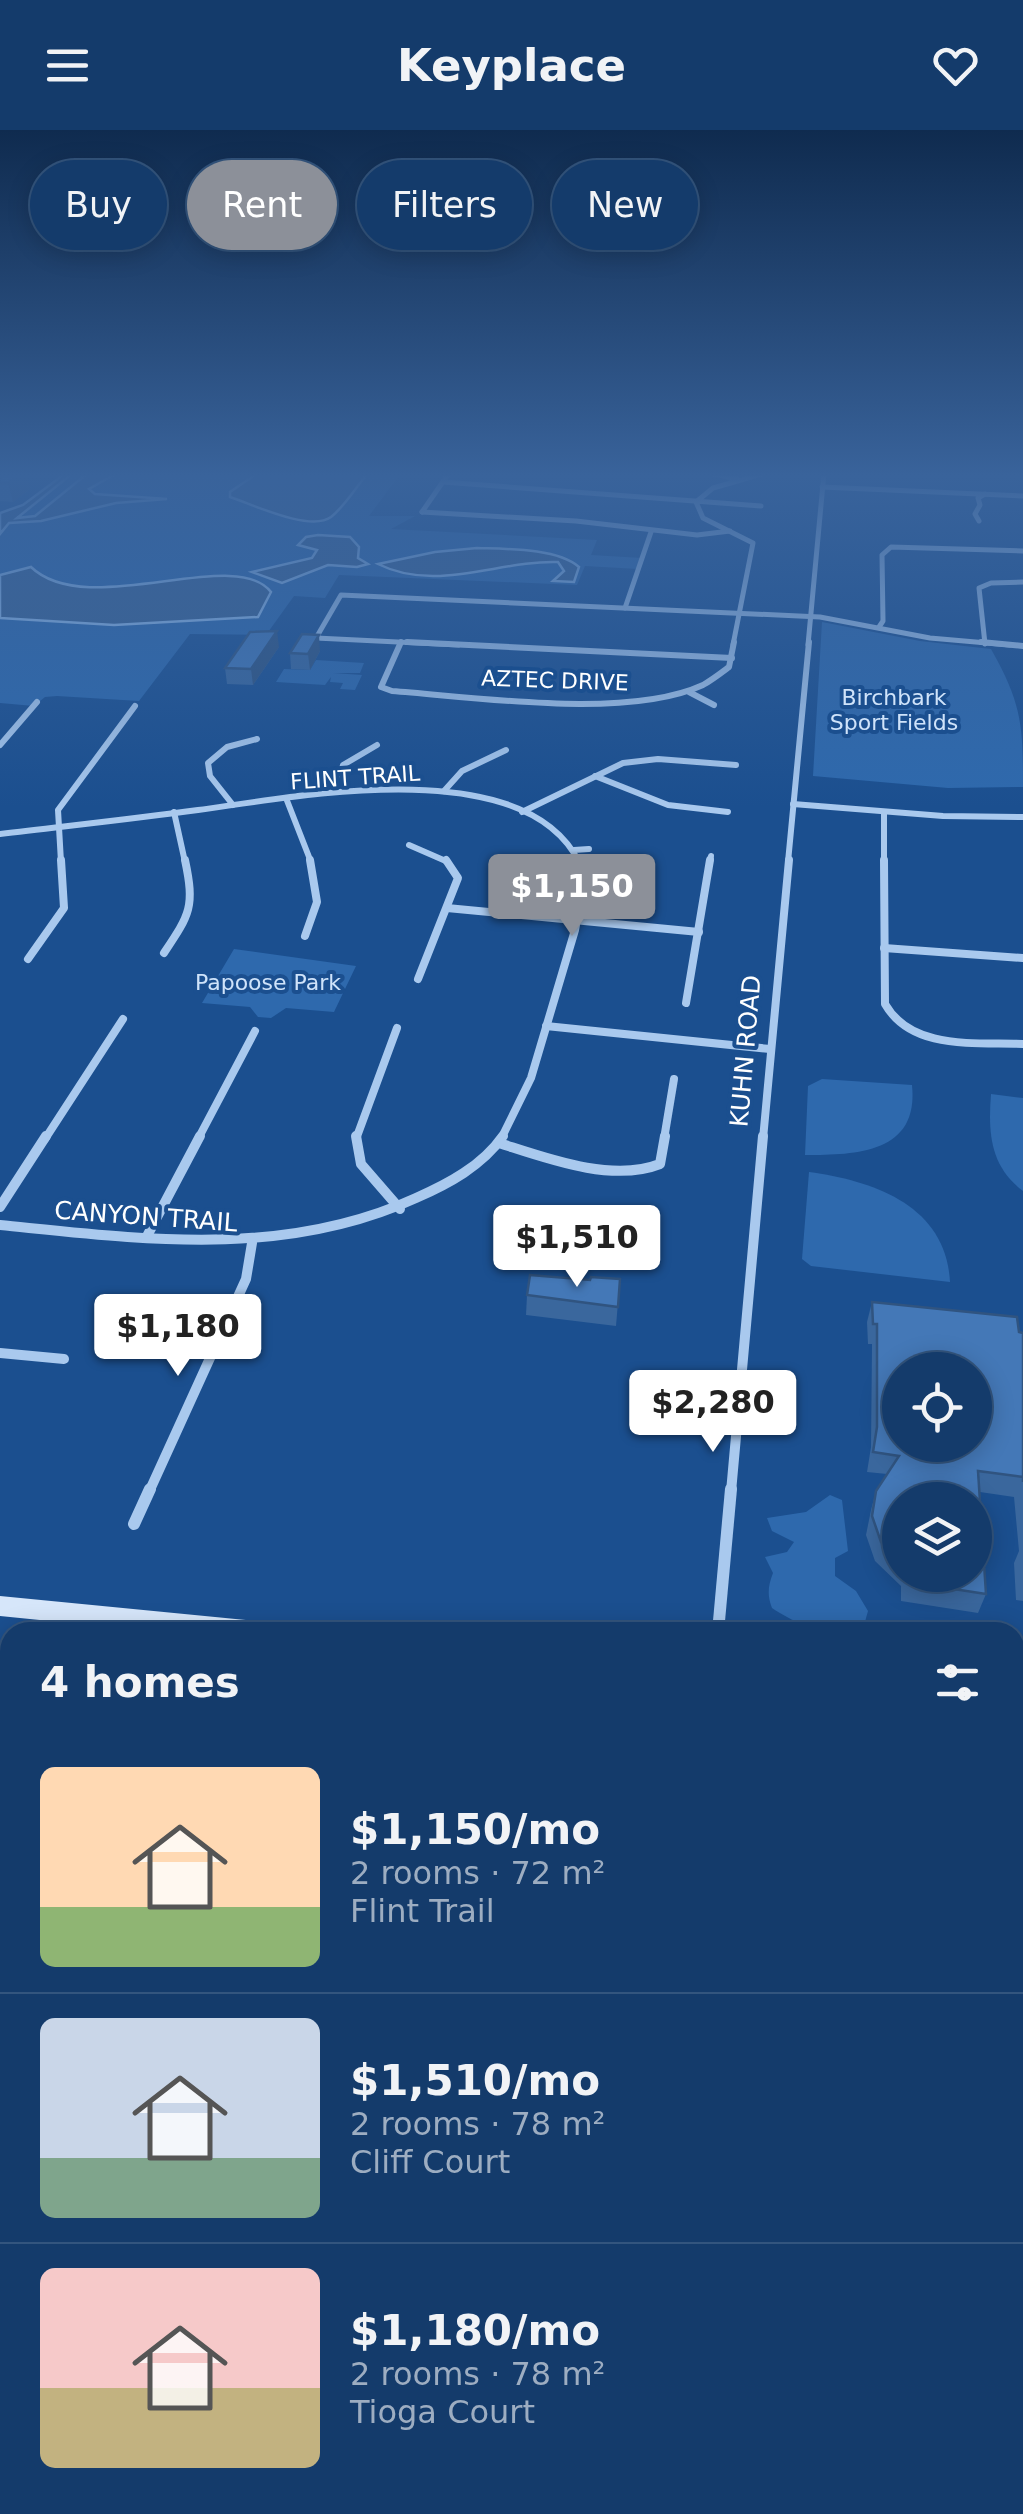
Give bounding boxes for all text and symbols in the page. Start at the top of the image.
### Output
icon: menu [40,38,95,93]
icon: heart [928,38,983,93]
text: Keyplace [397,39,626,92]
chip: Buy [30,160,167,250]
chip: Rent [187,160,337,250]
chip: Filters [357,160,532,250]
chip: New [552,160,698,250]
street label: AZTEC DRIVE [481,665,629,696]
park label: Birchbark Sport Fields [830,685,958,735]
street label: FLINT TRAIL [289,760,421,794]
pin: $1,150 [491,854,653,939]
text: $1,150 [510,867,634,905]
park label: Papoose Park [195,970,341,995]
street label: KUHN ROAD [724,974,767,1128]
street label: CANYON TRAIL [53,1196,239,1237]
pin: $1,510 [496,1205,658,1290]
text: $1,510 [515,1218,639,1256]
pin: $1,180 [97,1294,259,1379]
text: $1,180 [116,1307,240,1345]
map controls [882,1352,992,1592]
button: locate [882,1352,992,1462]
pin: $2,280 [632,1370,794,1455]
text: $2,280 [651,1383,775,1421]
button: layers [882,1482,992,1592]
icon: filters [930,1655,985,1710]
text: 4 homes [40,1658,240,1707]
text: $1,150/mo [350,1805,600,1854]
icon: home [120,1807,240,1927]
text: 2 rooms · 72 m² [350,1854,605,1892]
text: Flint Trail [350,1892,495,1930]
text: $1,510/mo [350,2056,600,2105]
icon: home [120,2058,240,2178]
text: 2 rooms · 78 m² [350,2105,605,2143]
text: Cliff Court [350,2143,510,2181]
text: $1,180/mo [350,2306,600,2355]
icon: home [120,2308,240,2428]
text: 2 rooms · 78 m² [350,2355,605,2393]
text: Tioga Court [350,2393,535,2431]

